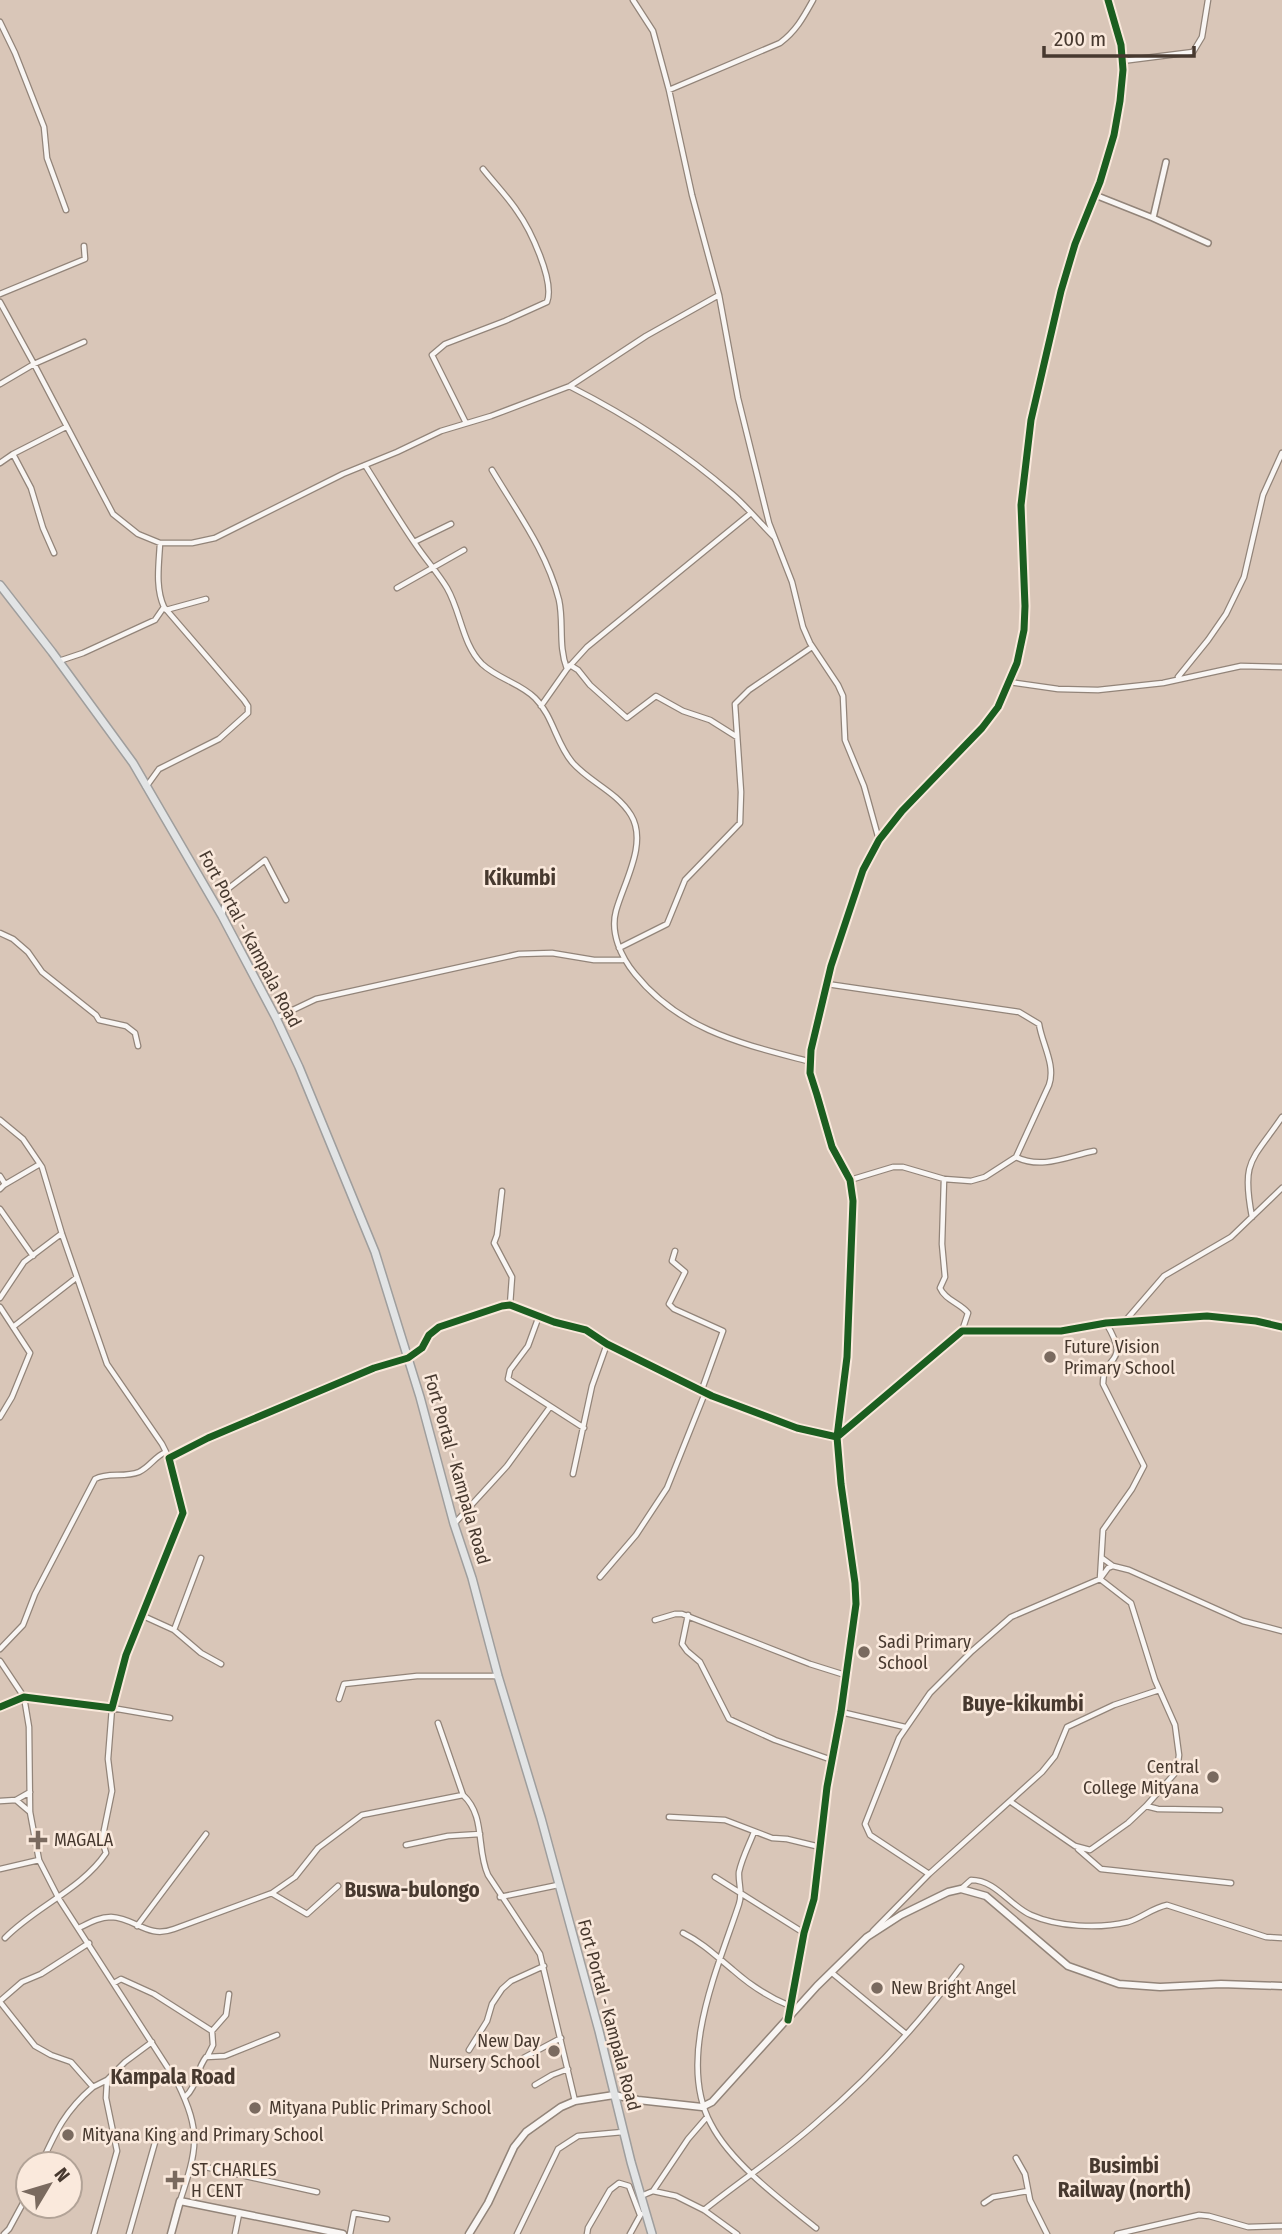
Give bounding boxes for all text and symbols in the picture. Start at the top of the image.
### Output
scale bar [1044,14,1194,58]
text: 200 m [1054,26,1106,52]
street label: Fort Portal - Kampala Road [194,847,306,1031]
district label: Kikumbi [484,865,556,891]
place label: Future Vision Primary School [1064,1336,1175,1379]
marker: Future Vision Primary School [1042,1349,1058,1365]
street label: Fort Portal - Kampala Road [419,1371,495,1567]
place label: Sadi Primary School [878,1631,971,1674]
marker: Sadi Primary School [856,1644,872,1660]
district label: Buye-kikumbi [962,1691,1084,1717]
place label: Central College Mityana [1083,1756,1199,1799]
marker: Central College Mityana [1205,1769,1221,1785]
place label: MAGALA [54,1829,114,1851]
marker: MAGALA [28,1830,48,1850]
district label: Buswa-bulongo [344,1877,480,1903]
street label: Fort Portal - Kampala Road [573,1917,645,2113]
place label: New Bright Angel [891,1977,1017,1999]
marker: New Bright Angel [869,1980,885,1996]
place label: New Day Nursery School [429,2030,540,2073]
marker: New Day Nursery School [546,2043,562,2059]
district label: Kampala Road [111,2064,235,2090]
place label: Mityana Public Primary School [269,2097,492,2119]
marker: Mityana Public Primary School [247,2100,263,2116]
place label: Mityana King and Primary School [82,2124,324,2146]
marker: Mityana King and Primary School [60,2127,76,2143]
north arrow [14,2150,84,2220]
district label: Busimbi Railway (north) [1058,2153,1190,2203]
place label: ST CHARLES H CENT [191,2159,277,2202]
text: N [49,2163,75,2186]
marker: ST CHARLES H CENT [165,2170,185,2190]

